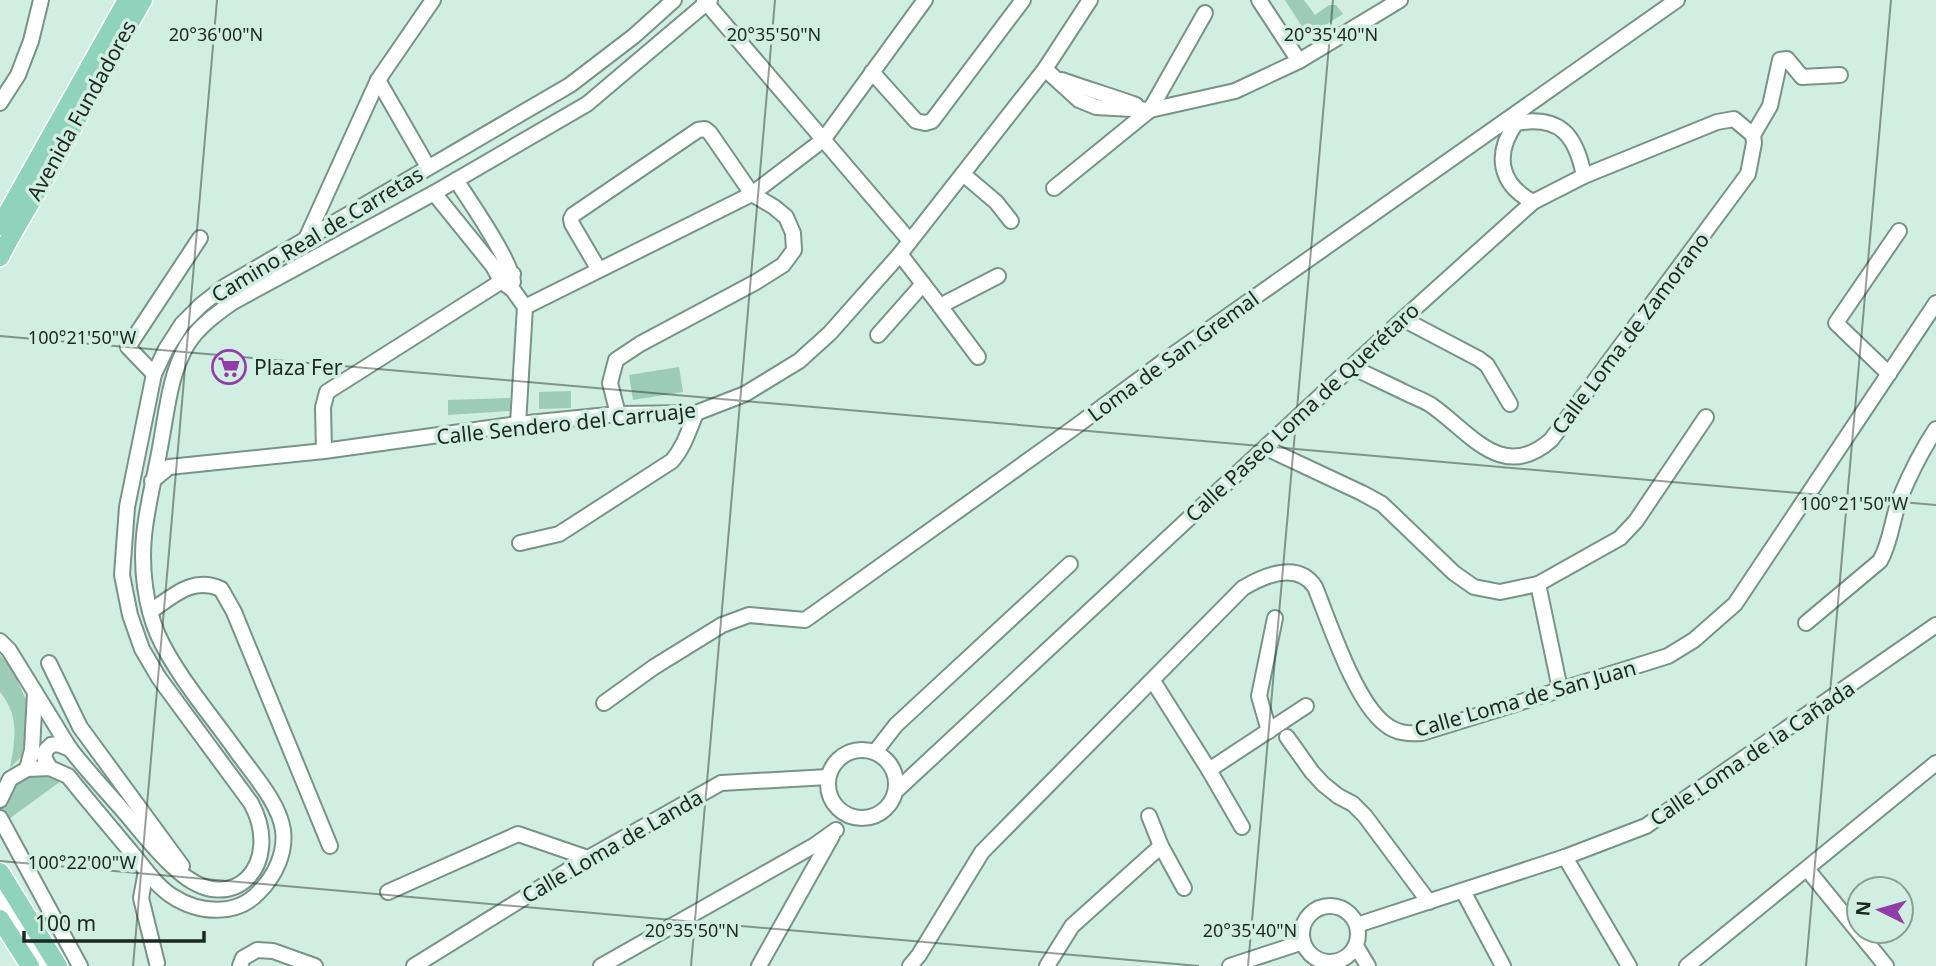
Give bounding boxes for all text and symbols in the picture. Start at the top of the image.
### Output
street label: Avenida Fundadores [20,15,142,205]
text: 20°36'00"N [169,22,263,46]
text: 20°35'50"N [727,22,821,46]
text: 20°35'40"N [1284,22,1378,46]
street label: Camino Real de Carretas [206,160,428,308]
street label: Calle Loma de Zamorano [1545,226,1715,440]
street label: Loma de San Gremal [1082,284,1264,428]
street label: Calle Paseo Loma de Querétaro [1179,296,1425,528]
text: 100°21'50"W [28,325,136,349]
supermarket icon: Plaza Fer [210,348,248,386]
place label: Plaza Fer [254,353,343,381]
street label: Calle Sendero del Carruaje [435,395,697,451]
text: 100°21'50"W [1800,491,1908,515]
street label: Calle Loma de San Juan [1411,653,1639,743]
street label: Calle Loma de la Cañada [1644,674,1860,832]
street label: Calle Loma de Landa [516,783,708,909]
text: 100°22'00"W [28,850,136,874]
north arrow [1845,875,1915,945]
scale bar [24,900,205,944]
text: N [1849,900,1877,917]
text: 100 m [35,909,96,937]
text: 20°35'50"N [645,918,739,942]
text: 20°35'40"N [1203,918,1297,942]

